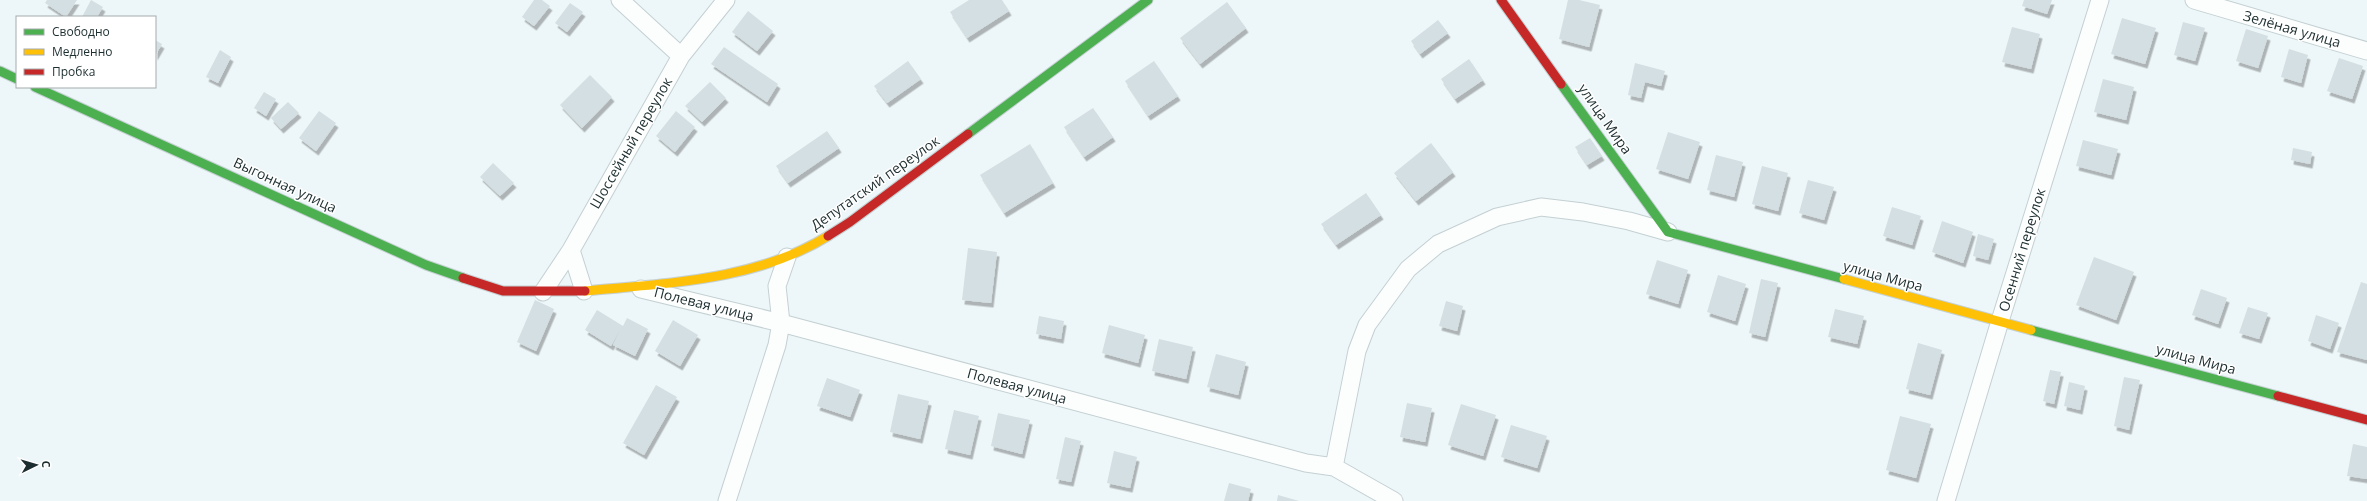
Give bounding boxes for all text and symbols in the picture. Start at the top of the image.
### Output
street label: Зелёная улица [2241,6,2343,51]
legend [16,16,156,88]
text: Свободно [52,23,110,40]
text: Медленно [52,43,112,60]
text: Пробка [52,63,95,80]
street label: Шоссейный переулок [585,73,676,212]
street label: улица Мира [1574,80,1637,158]
street label: Депутатский переулок [807,130,944,234]
street label: Выгонная улица [231,152,340,217]
street label: Осенний переулок [1994,185,2050,314]
street label: улица Мира [1841,256,1925,295]
street label: Полевая улица [652,282,756,325]
street label: улица Мира [2154,339,2238,378]
street label: Полевая улица [965,363,1069,408]
north arrow [16,445,56,485]
text: С [39,460,54,468]

